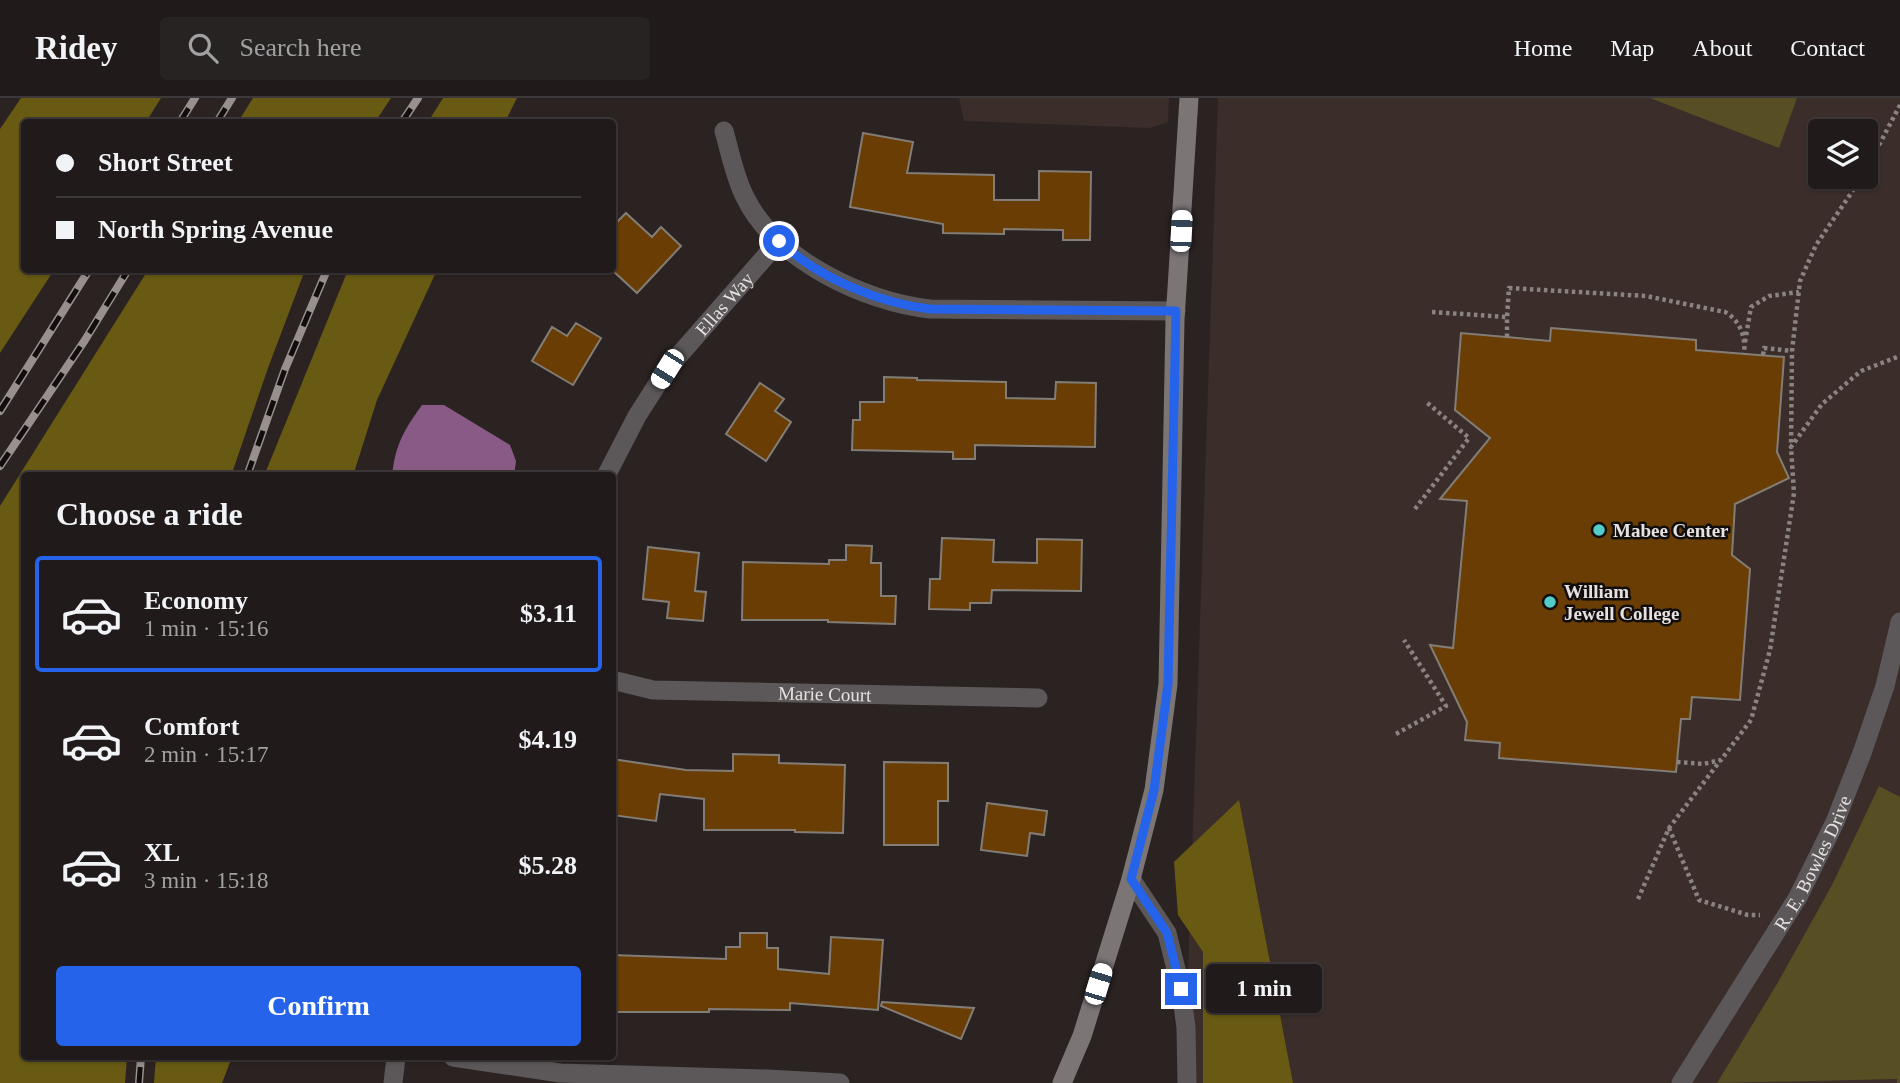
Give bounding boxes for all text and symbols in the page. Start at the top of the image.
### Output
search box [160,17,650,80]
icon: search [184,29,222,67]
text: Ridey [35,30,118,66]
text: Search here [240,33,361,62]
text: Home [1514,35,1572,61]
text: Map [1610,35,1654,61]
text: About [1692,35,1752,61]
text: Contact [1790,35,1865,61]
map controls [1808,119,1878,189]
button: layers [1808,119,1878,189]
text: Short Street [98,148,233,177]
car [1170,209,1193,253]
text: North Spring Avenue [98,215,333,244]
route start [763,225,795,257]
street label: Ellas Way [691,268,758,340]
car [647,346,688,392]
text: Choose a ride [56,496,243,532]
place label: Mabee Center [1613,520,1729,541]
marker: Mabee Center [1591,522,1607,538]
place label: William Jewell College [1564,581,1680,624]
icon: car [60,583,123,646]
text: Economy [144,586,248,615]
marker: William Jewell College [1542,594,1558,610]
text: $3.11 [520,599,577,628]
text: 1 min · 15:16 [144,616,269,641]
street label: Marie Court [778,682,872,705]
icon: car [60,709,123,772]
text: Comfort [144,712,239,741]
text: $4.19 [519,725,577,754]
text: 2 min · 15:17 [144,742,269,767]
street label: R. E. Bowles Drive [1769,792,1855,934]
icon: car [60,835,123,898]
text: XL [144,838,180,867]
text: $5.28 [519,851,577,880]
text: 3 min · 15:18 [144,868,269,893]
car [1082,961,1115,1007]
callout: 1 min [1206,964,1321,1014]
button: Confirm [56,966,581,1046]
route end [1165,973,1197,1005]
text: 1 min [1236,976,1292,1001]

